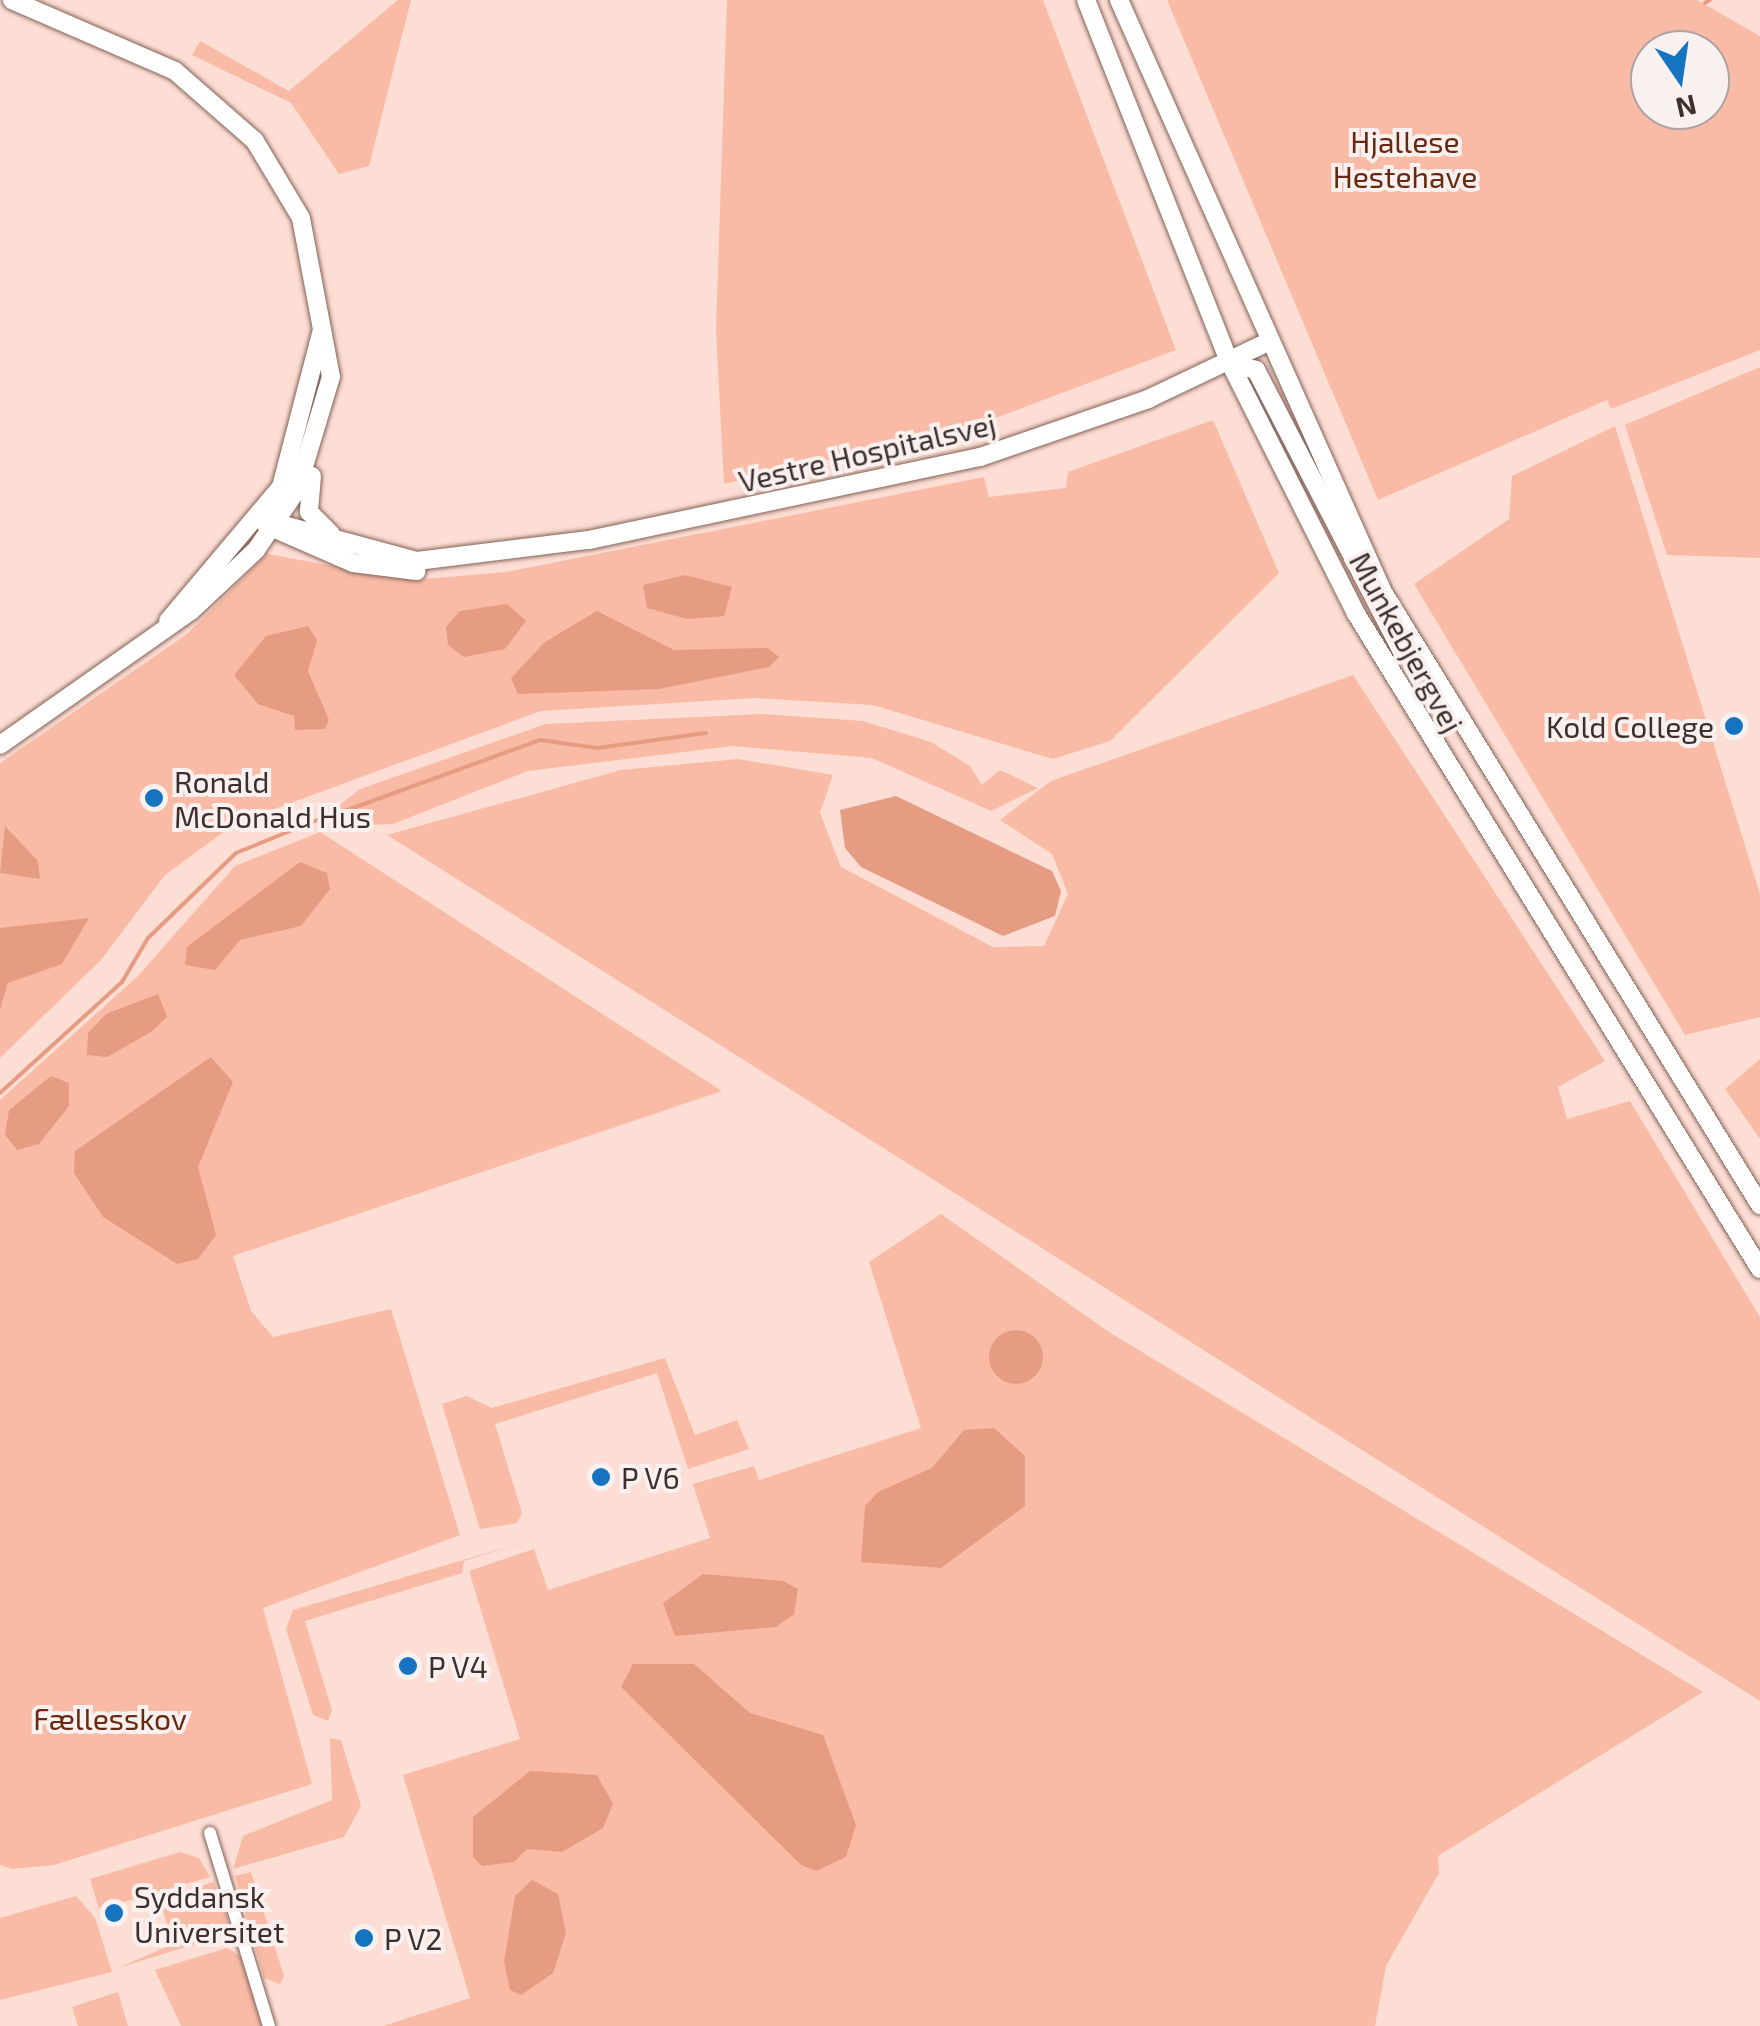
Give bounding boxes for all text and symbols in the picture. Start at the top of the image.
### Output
north arrow [1630,30,1730,130]
text: N [1673,88,1700,126]
park label: Hjallese Hestehave [1333,123,1477,194]
street label: Vestre Hospitalsvej [735,405,999,499]
street label: Munkebjergvej [1343,546,1471,738]
place label: Kold College [1546,708,1714,744]
marker: Kold College [1723,715,1745,737]
place label: Ronald McDonald Hus [174,763,371,834]
marker: Ronald McDonald Hus [143,787,165,809]
place label: P V6 [621,1459,681,1495]
marker: P V6 [590,1466,612,1488]
place label: P V4 [428,1648,489,1684]
marker: P V4 [397,1655,419,1677]
park label: Fællesskov [33,1700,187,1736]
place label: Syddansk Universitet [134,1878,284,1948]
marker: Syddansk Universitet [103,1902,125,1924]
place label: P V2 [384,1920,444,1956]
marker: P V2 [353,1927,375,1949]

